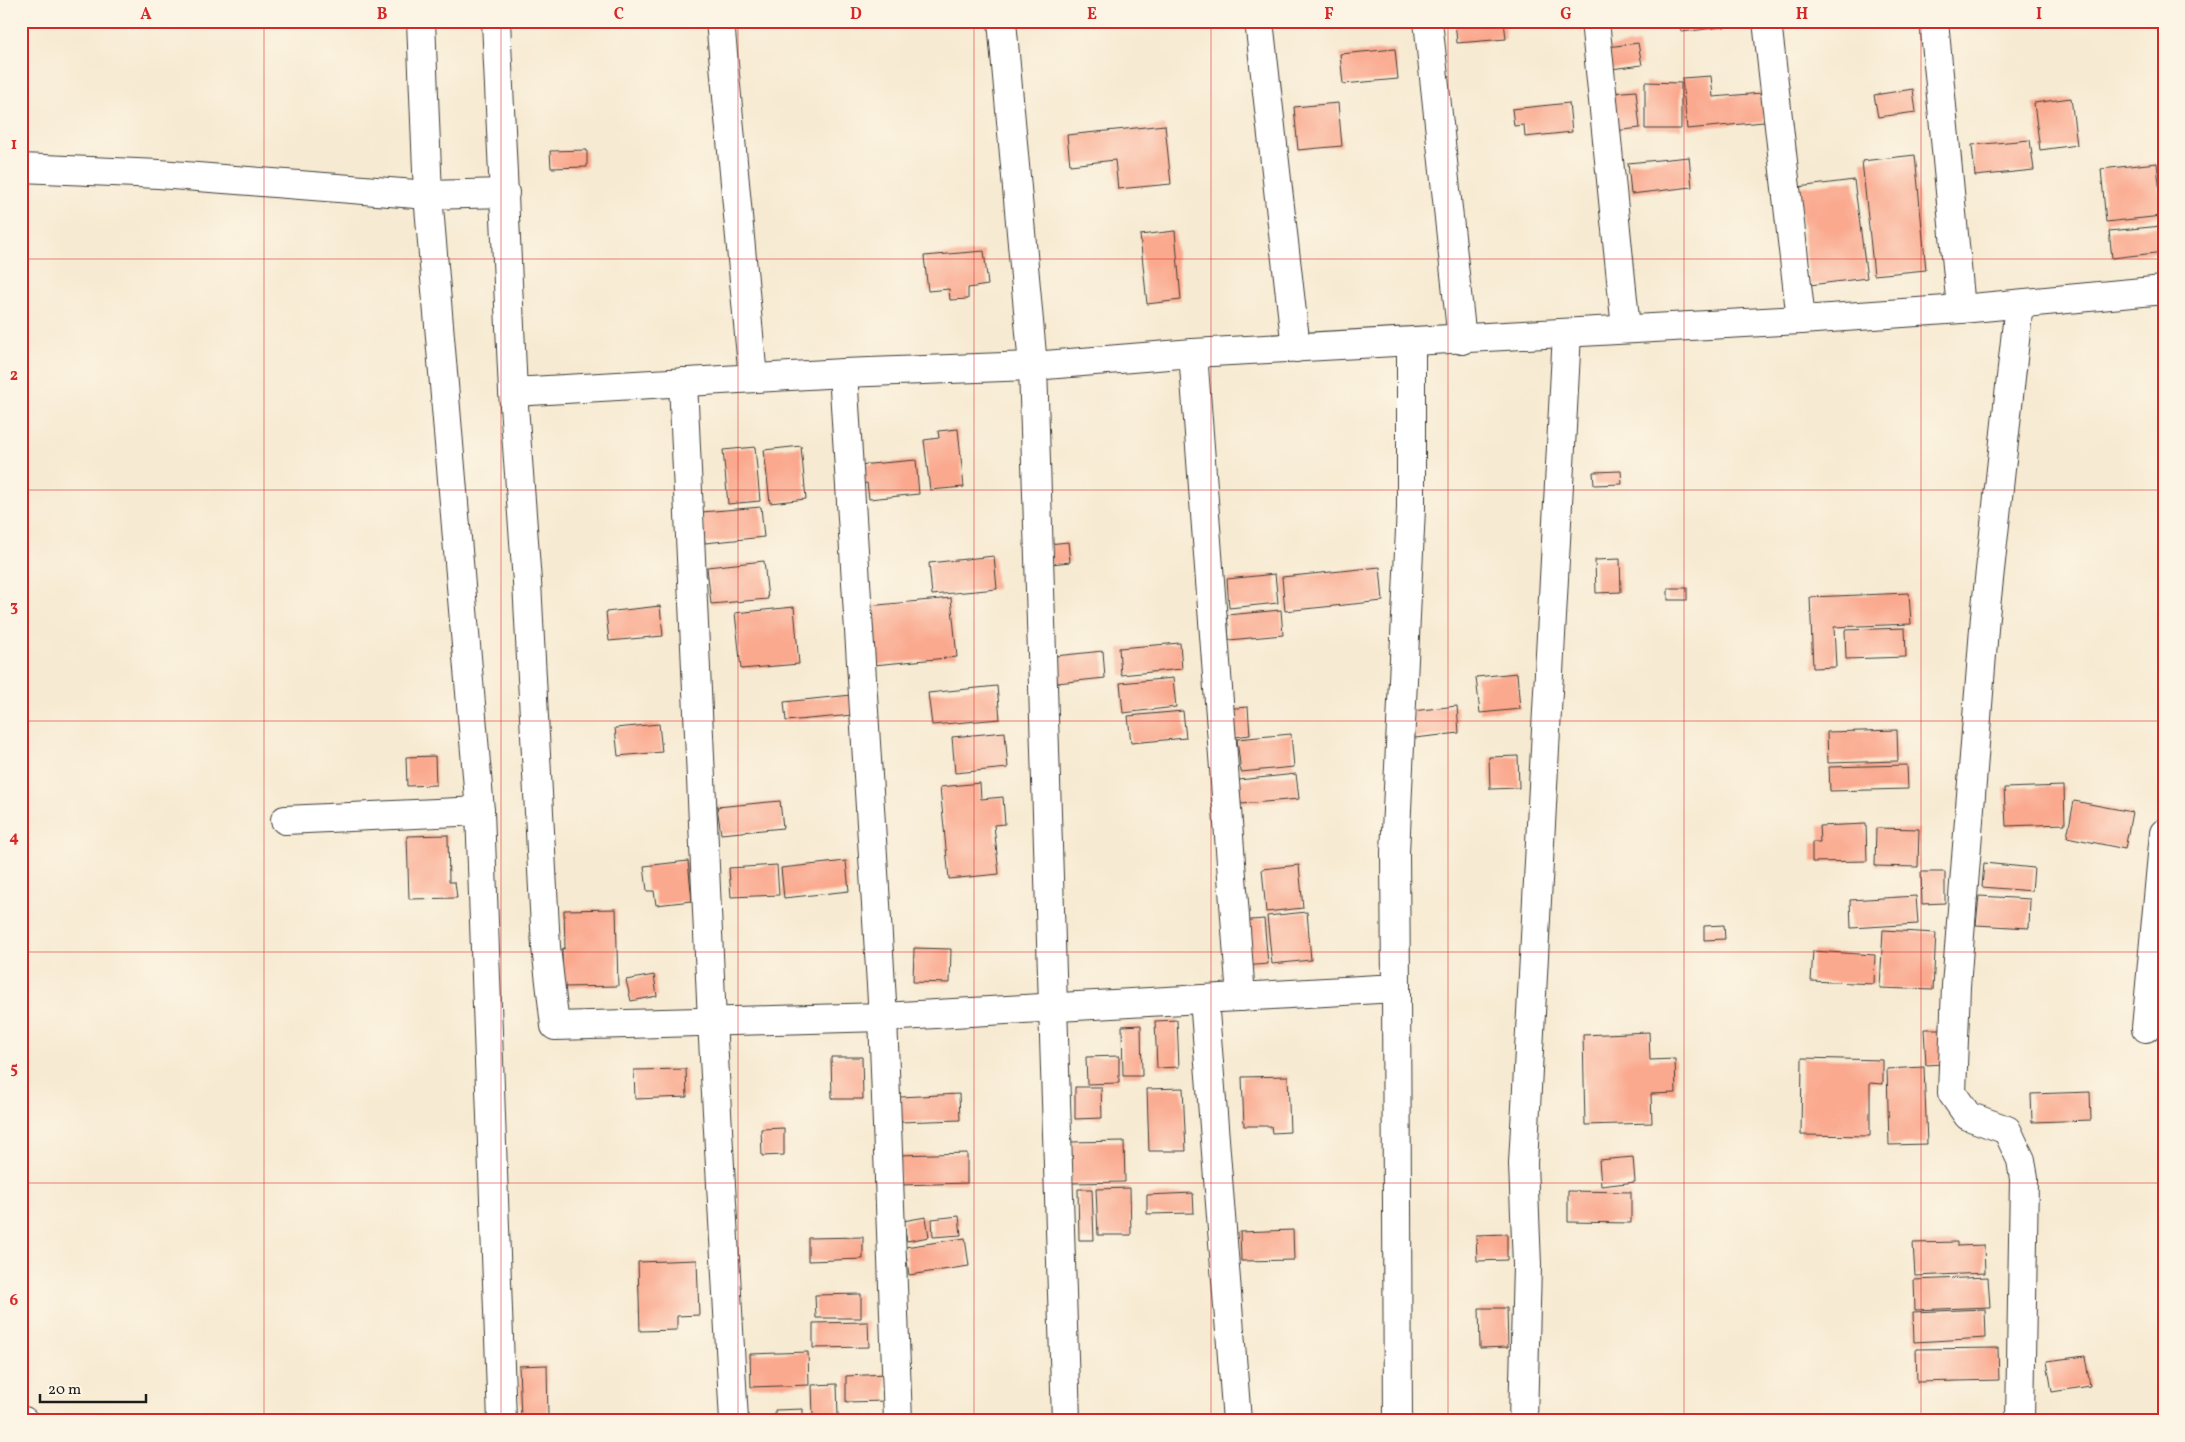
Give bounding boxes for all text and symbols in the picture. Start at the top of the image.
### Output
text: A [140,4,152,26]
text: B [377,4,388,26]
text: C [614,4,624,26]
text: D [850,4,862,26]
text: E [1087,4,1097,26]
text: F [1324,4,1334,26]
text: G [1560,4,1572,26]
text: H [1796,4,1808,26]
text: I [2036,4,2042,26]
text: 1 [11,134,17,156]
text: 2 [10,365,18,387]
text: 3 [10,596,18,618]
text: 4 [9,827,19,849]
text: 5 [10,1058,18,1080]
text: 6 [10,1290,19,1312]
scale bar [40,1372,146,1404]
text: 20 m [48,1380,81,1401]

